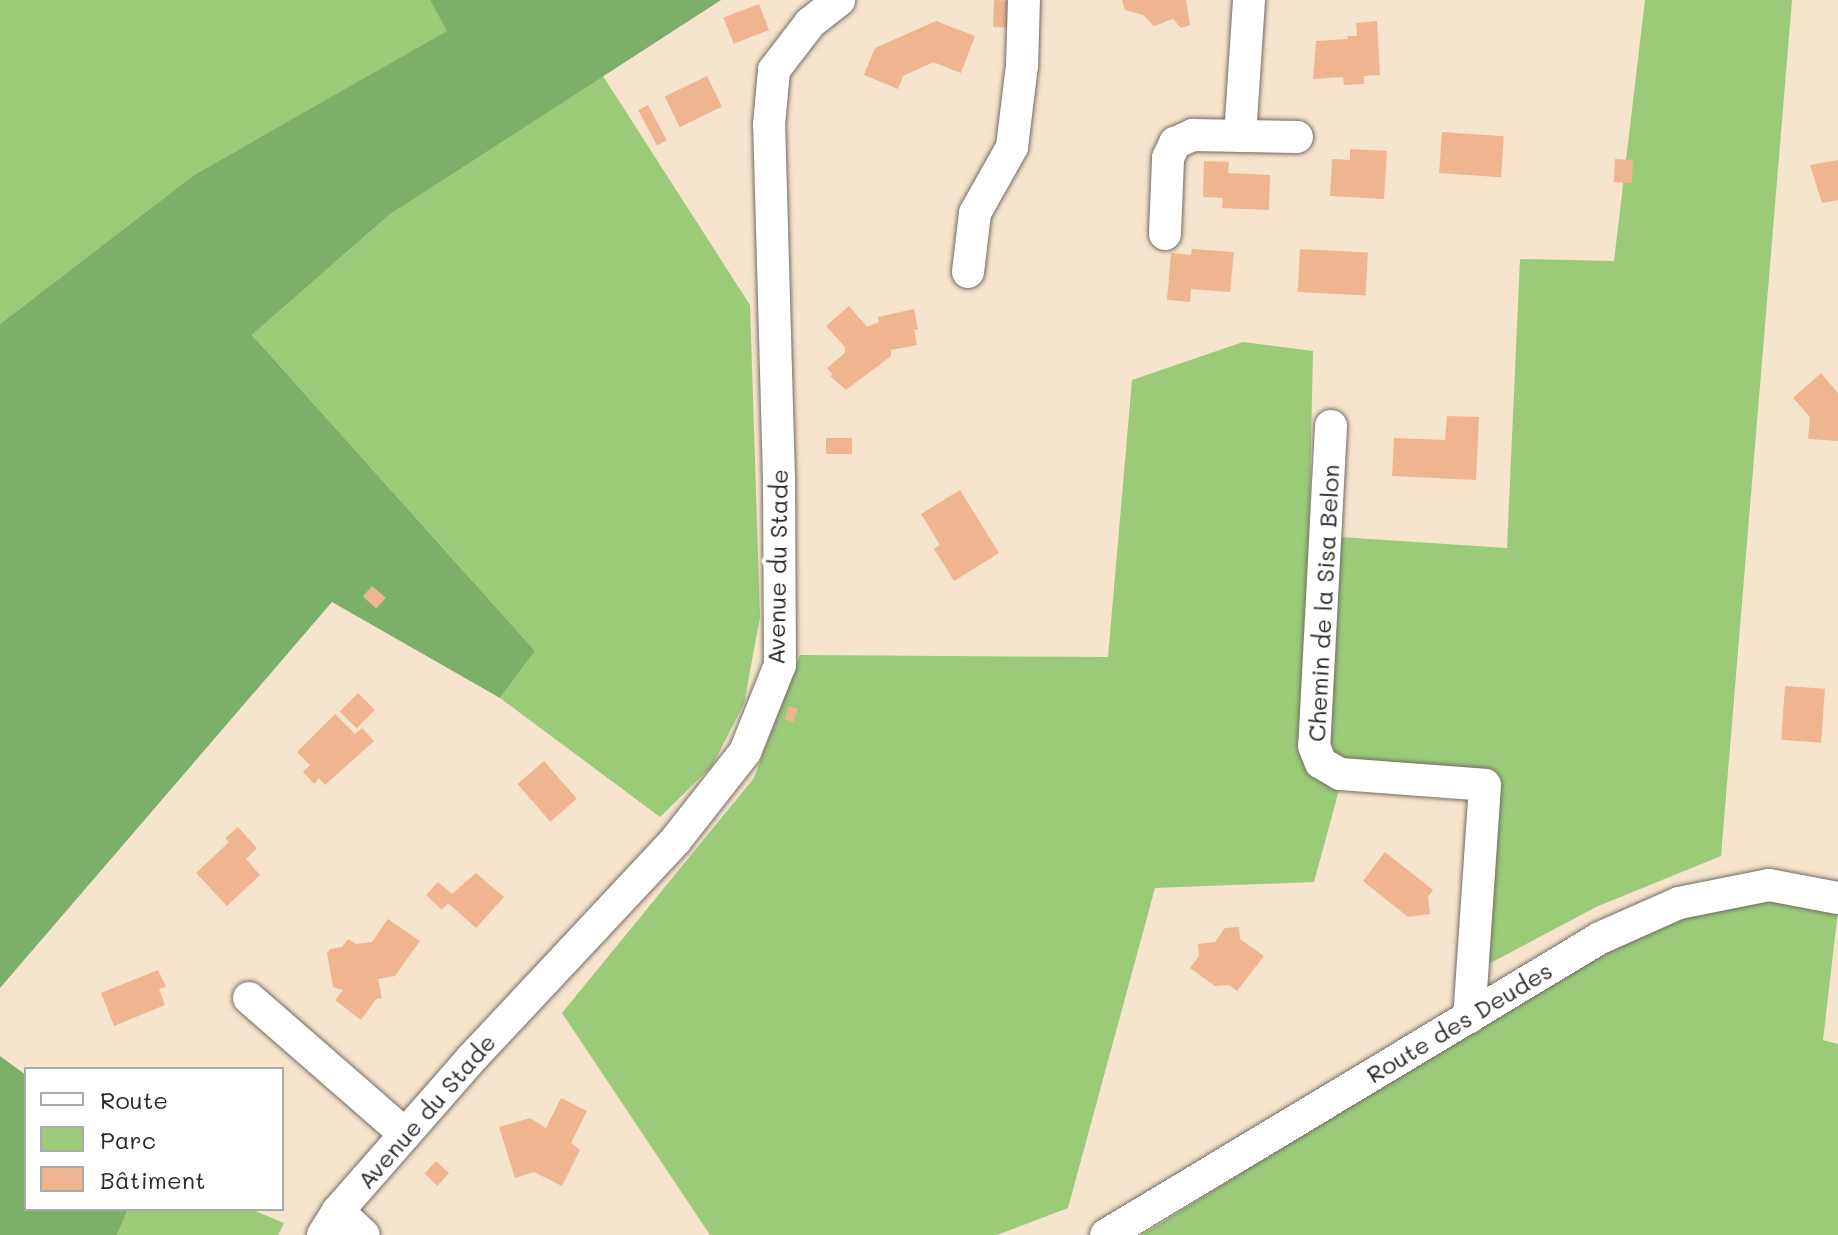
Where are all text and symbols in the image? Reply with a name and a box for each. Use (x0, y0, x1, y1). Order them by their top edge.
street label: Chemin de la Sisa Belon (1301, 464, 1345, 742)
street label: Avenue du Stade (761, 469, 793, 665)
street label: Route des Deudes (1361, 955, 1557, 1089)
street label: Avenue du Stade (351, 1028, 501, 1194)
legend (24, 1067, 284, 1211)
text: Route (100, 1084, 168, 1115)
text: Parc (100, 1124, 156, 1155)
text: Bâtiment (100, 1164, 206, 1195)

